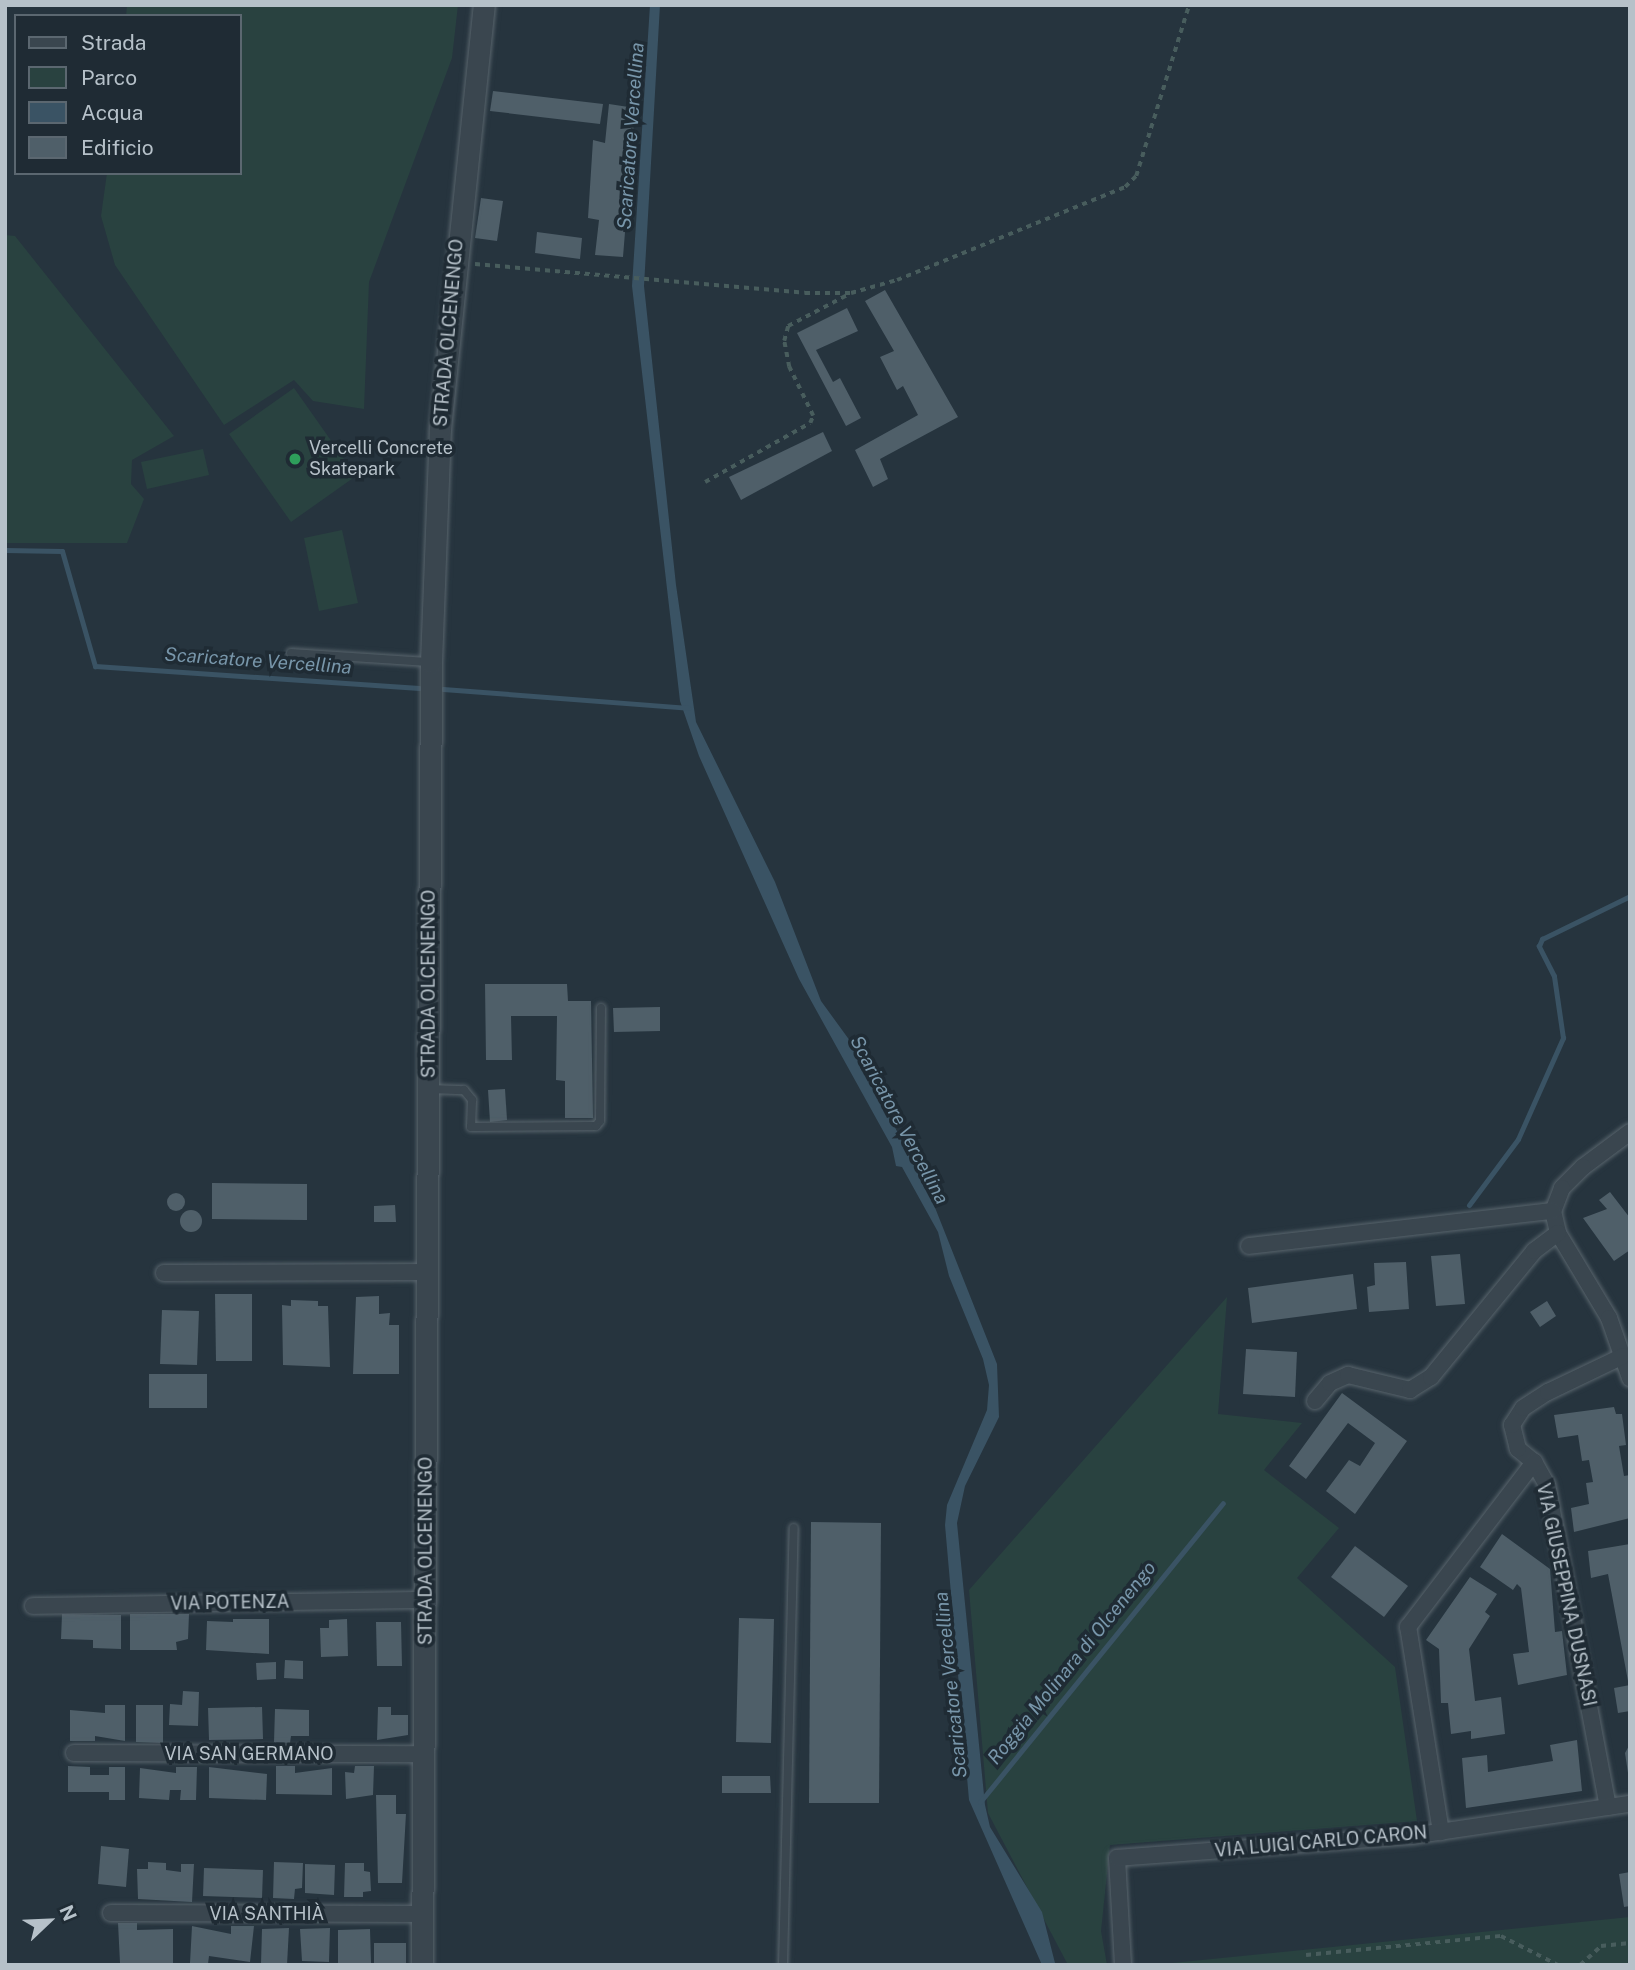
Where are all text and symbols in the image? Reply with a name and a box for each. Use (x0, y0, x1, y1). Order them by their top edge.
legend (14, 14, 242, 175)
text: Strada (81, 30, 146, 55)
water label: Scaricatore Vercellina (613, 41, 649, 231)
text: Parco (81, 65, 137, 90)
text: Acqua (81, 100, 143, 125)
text: Edificio (81, 135, 154, 160)
street label: STRADA OLCENENGO (430, 238, 468, 428)
place label: Vercelli Concrete Skatepark (309, 438, 453, 480)
marker: Vercelli Concrete Skatepark (287, 451, 303, 467)
water label: Scaricatore Vercellina (163, 643, 353, 679)
street label: STRADA OLCENENGO (418, 890, 440, 1078)
water label: Scaricatore Vercellina (845, 1032, 953, 1208)
street label: STRADA OLCENENGO (415, 1457, 437, 1645)
street label: VIA GIUSEPPINA DUSNASI (1532, 1482, 1600, 1708)
water label: Roggia Molinara di Olcenengo (983, 1557, 1161, 1769)
water label: Scaricatore Vercellina (930, 1590, 972, 1780)
street label: VIA POTENZA (170, 1591, 290, 1615)
street label: VIA SAN GERMANO (164, 1743, 334, 1765)
street label: VIA LUIGI CARLO CARON (1214, 1822, 1428, 1862)
north arrow (14, 1886, 84, 1956)
text: N (55, 1902, 81, 1924)
street label: VIA SANTHIÀ (210, 1903, 324, 1925)

